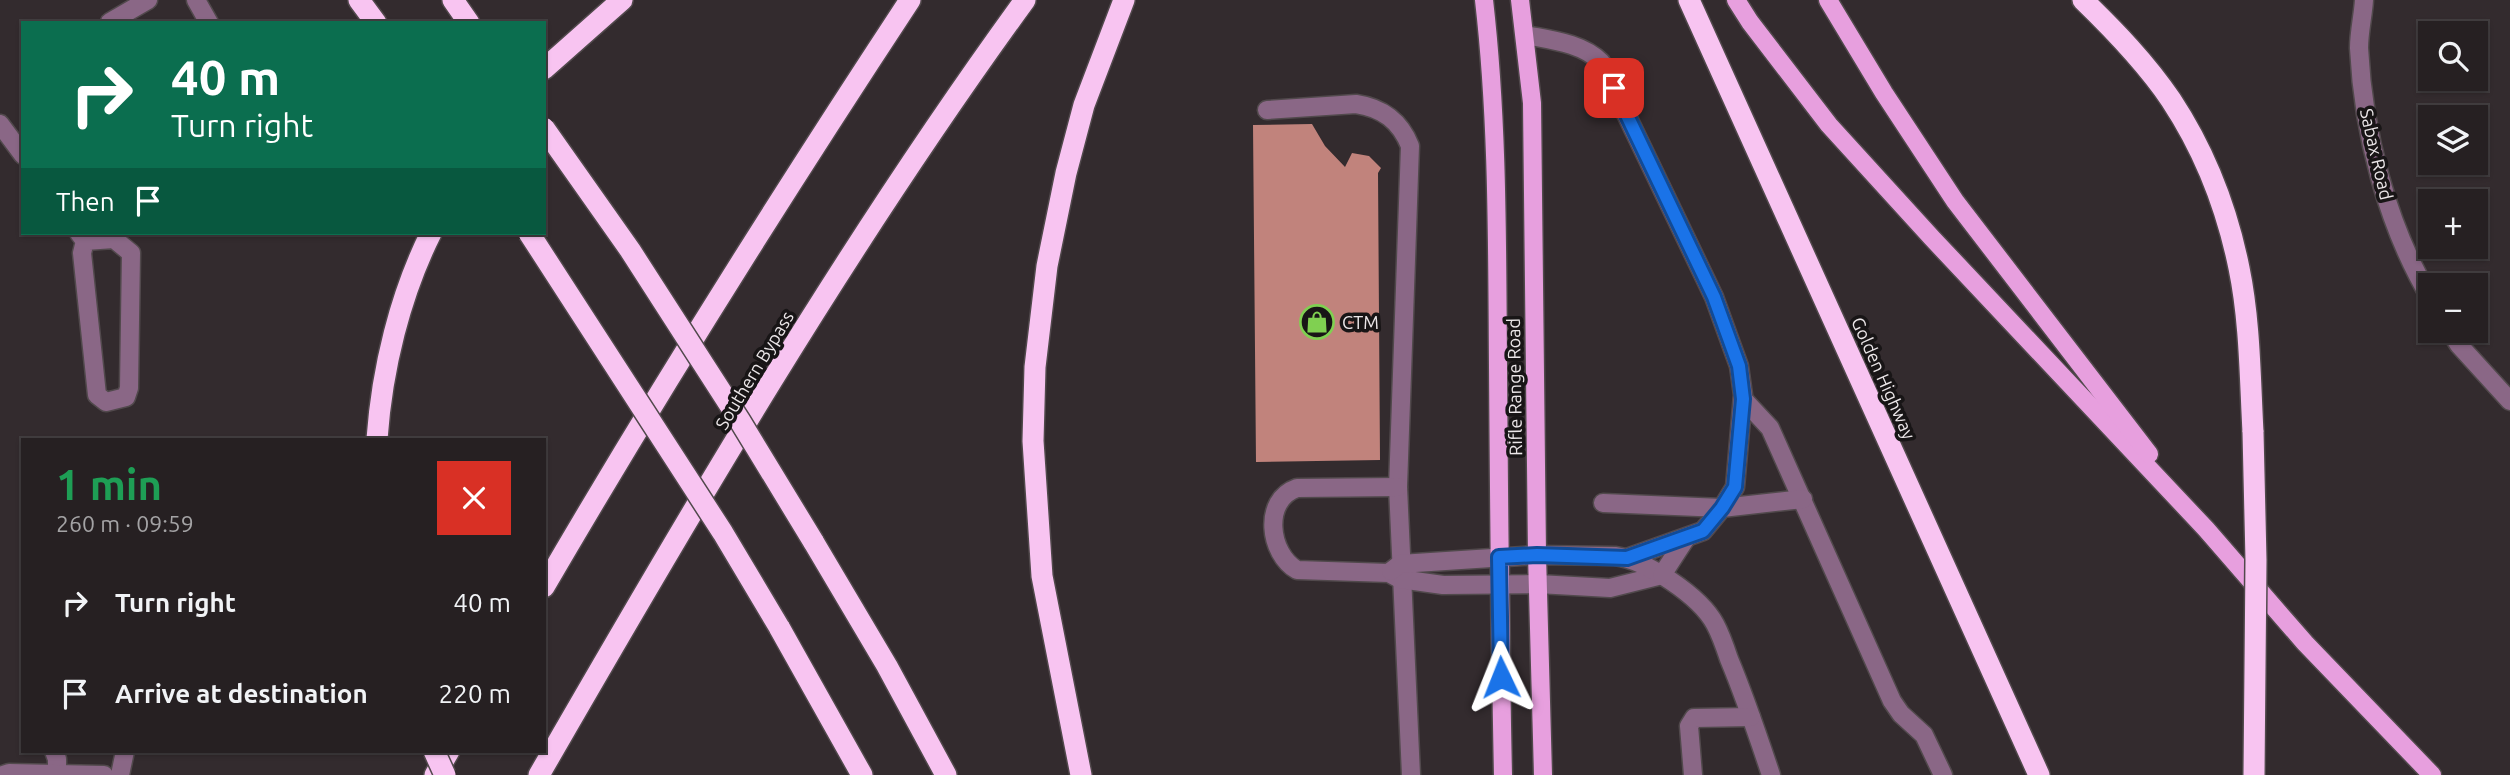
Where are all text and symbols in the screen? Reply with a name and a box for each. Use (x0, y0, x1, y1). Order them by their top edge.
map controls (2418, 21, 2488, 343)
button: search (2418, 21, 2488, 91)
icon: right (56, 49, 147, 140)
text: 40 m (171, 49, 280, 104)
pin (1584, 58, 1644, 118)
icon: arrive (1595, 69, 1633, 107)
button: layers (2418, 105, 2488, 175)
street label: Sabax Road (2357, 106, 2397, 202)
text: Turn right (171, 107, 313, 143)
icon: arrive (129, 182, 167, 220)
text: Then (56, 187, 115, 216)
button: + (2418, 189, 2488, 259)
button: − (2418, 273, 2488, 343)
shop icon: CTM (1298, 303, 1336, 341)
street label: Southern Bypass (711, 307, 797, 433)
place label: CTM (1342, 312, 1379, 332)
street label: Golden Highway (1848, 314, 1920, 442)
street label: Rifle Range Road (1503, 318, 1525, 456)
text: 1 min (56, 461, 162, 508)
button: close (437, 461, 511, 535)
text: 260 m · 09:59 (56, 511, 194, 536)
icon: right (56, 584, 94, 622)
text: Turn right (115, 588, 236, 617)
text: 40 m (453, 588, 511, 617)
position arrow (1464, 640, 1538, 714)
icon: arrive (56, 675, 94, 713)
text: Arrive at destination (115, 679, 368, 708)
text: 220 m (439, 679, 511, 708)

